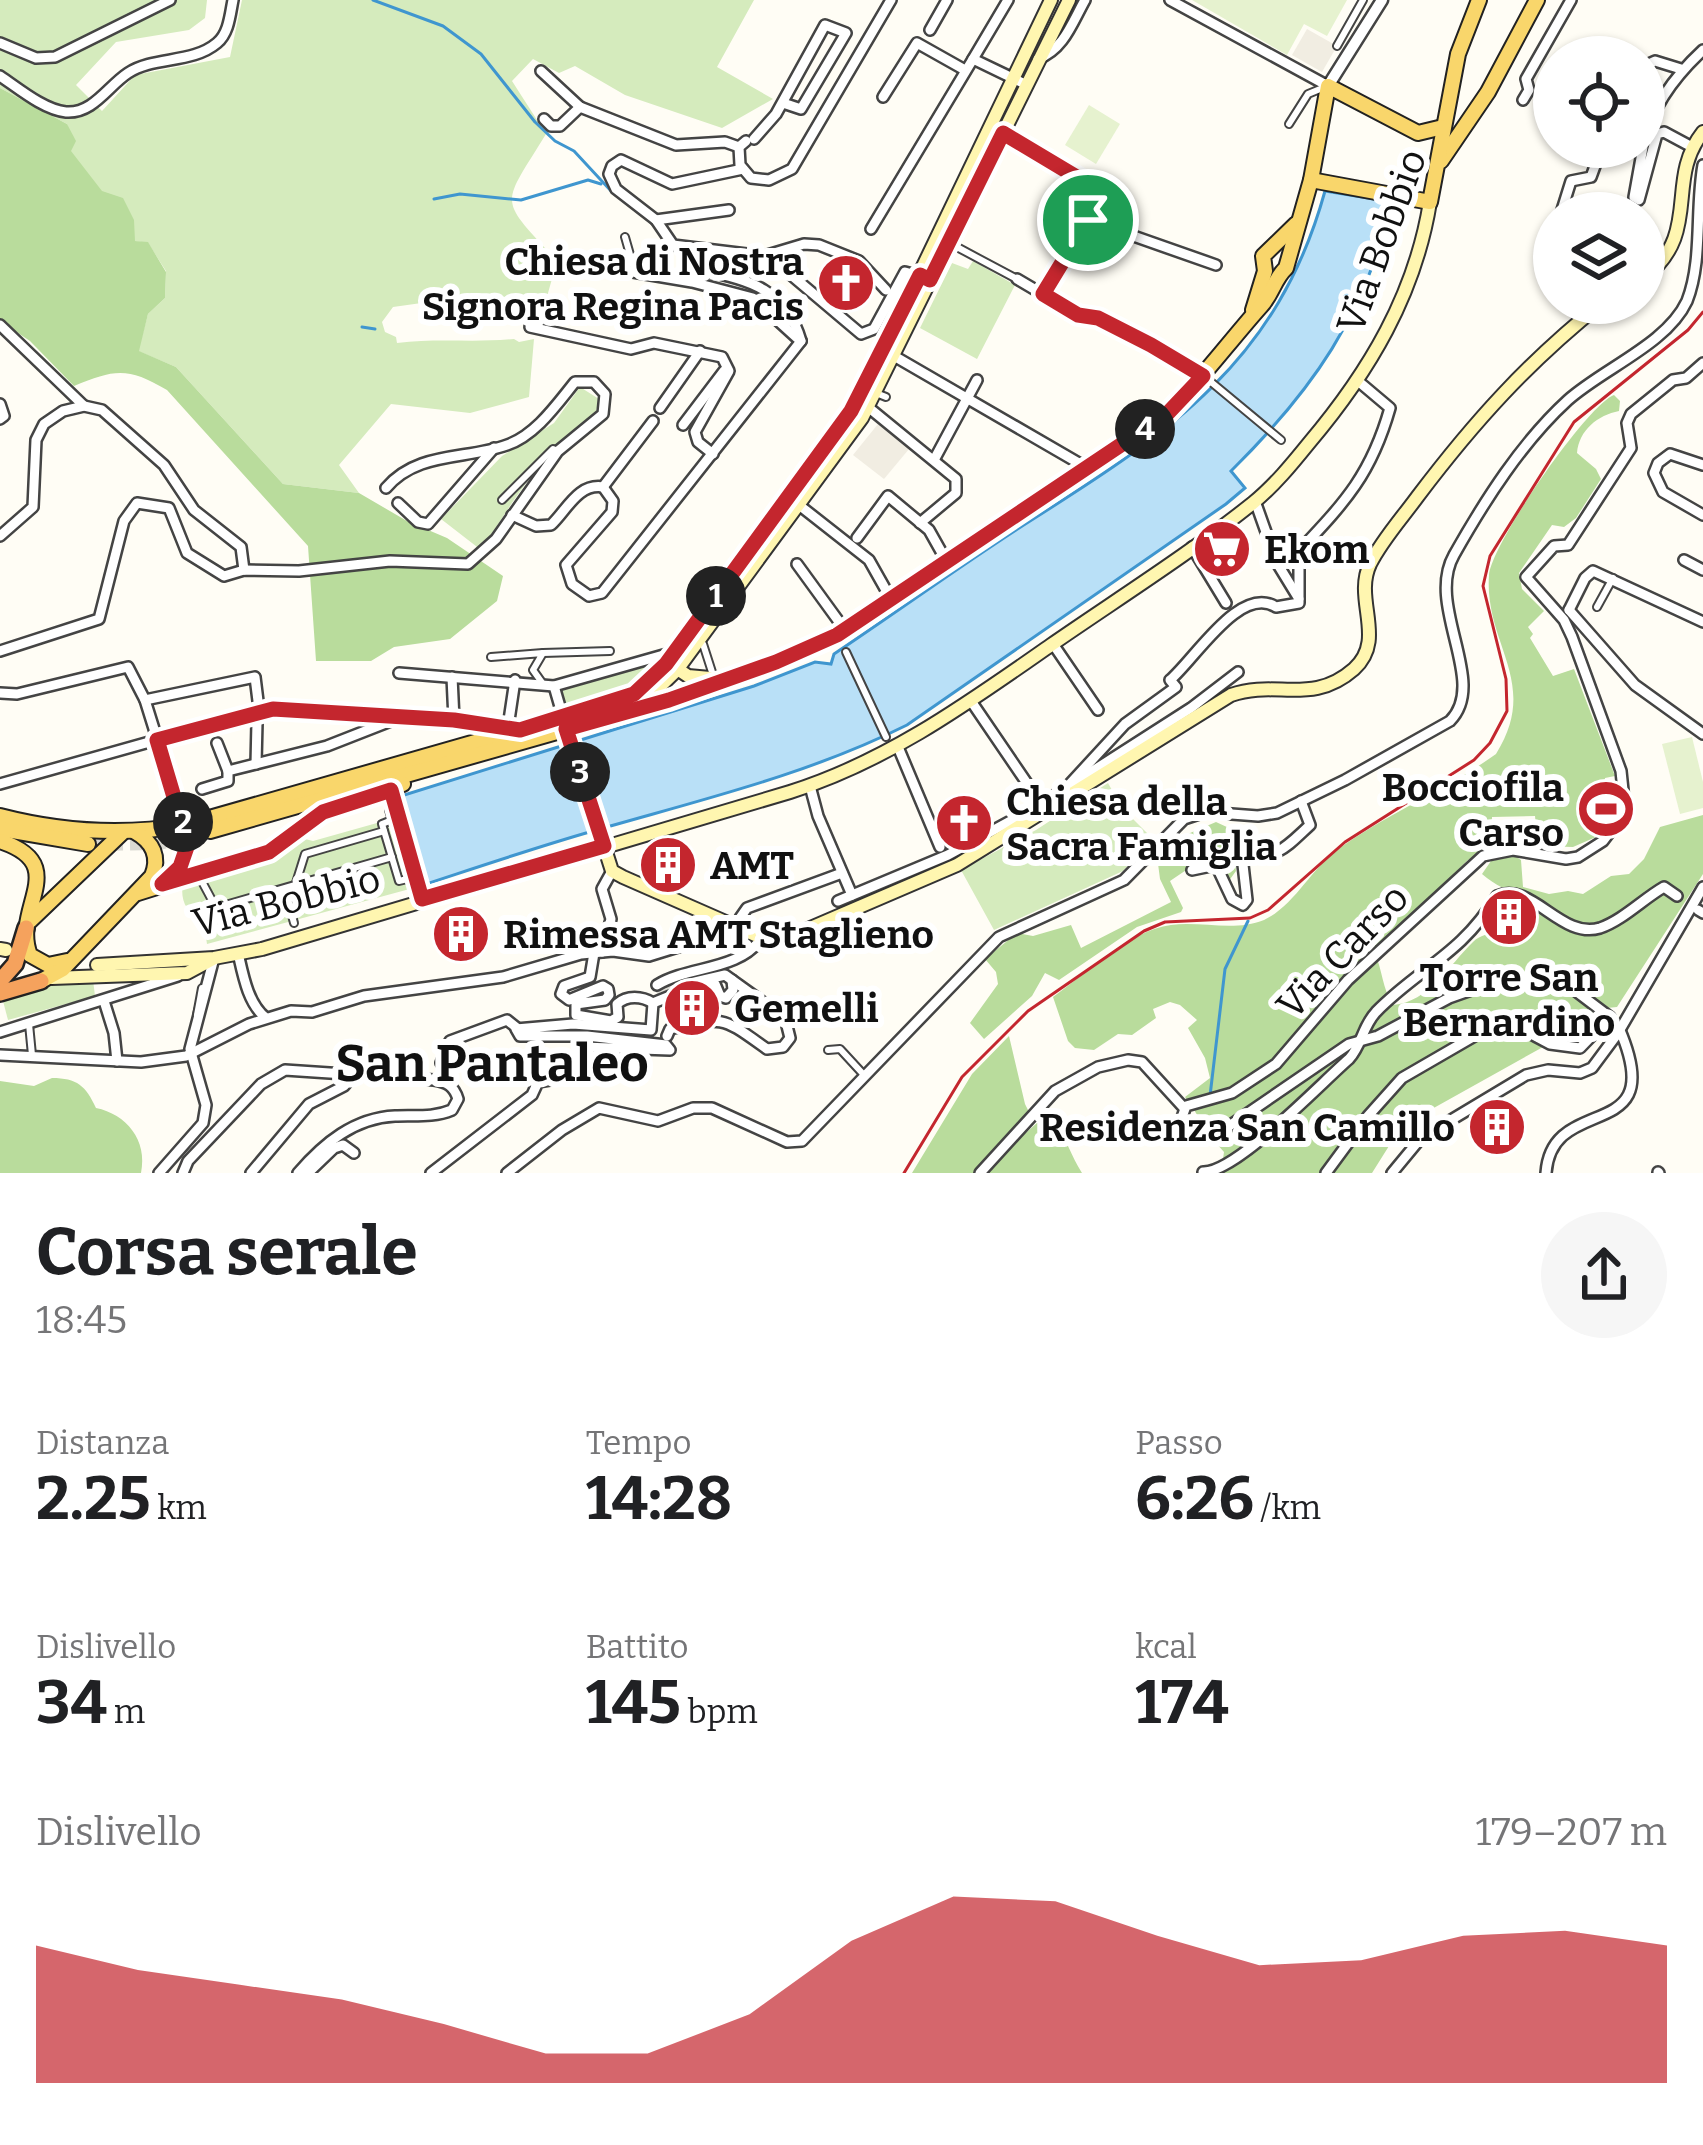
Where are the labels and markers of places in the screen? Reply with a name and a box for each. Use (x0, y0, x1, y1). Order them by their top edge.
pin (1037, 169, 1139, 271)
place label: Chiesa di Nostra Signora Regina Pacis (422, 239, 804, 330)
church icon: Chiesa di Nostra Signora Regina Pacis (815, 252, 877, 314)
pin: 4 (1115, 399, 1175, 459)
supermarket icon: Ekom (1191, 518, 1253, 580)
place label: Ekom (1264, 527, 1369, 573)
pin: 1 (686, 566, 746, 626)
pin: 3 (550, 742, 610, 802)
place label: Bocciofila Carso (1382, 765, 1564, 856)
sports icon: Bocciofila Carso (1575, 778, 1637, 840)
place label: Chiesa della Sacra Famiglia (1006, 779, 1277, 870)
pin: 2 (153, 792, 213, 852)
church icon: Chiesa della Sacra Famiglia (933, 792, 995, 854)
building icon: AMT (637, 834, 699, 896)
place label: AMT (710, 843, 794, 889)
building icon: Torre San Bernardino (1478, 886, 1540, 948)
building icon: Rimessa AMT Staglieno (430, 903, 492, 965)
place label: Rimessa AMT Staglieno (503, 912, 934, 958)
place label: Torre San Bernardino (1403, 955, 1615, 1046)
building icon: Gemelli (661, 977, 723, 1039)
place label: Gemelli (734, 986, 879, 1032)
building icon: Residenza San Camillo (1466, 1096, 1528, 1158)
place label: Residenza San Camillo (1039, 1105, 1455, 1151)

